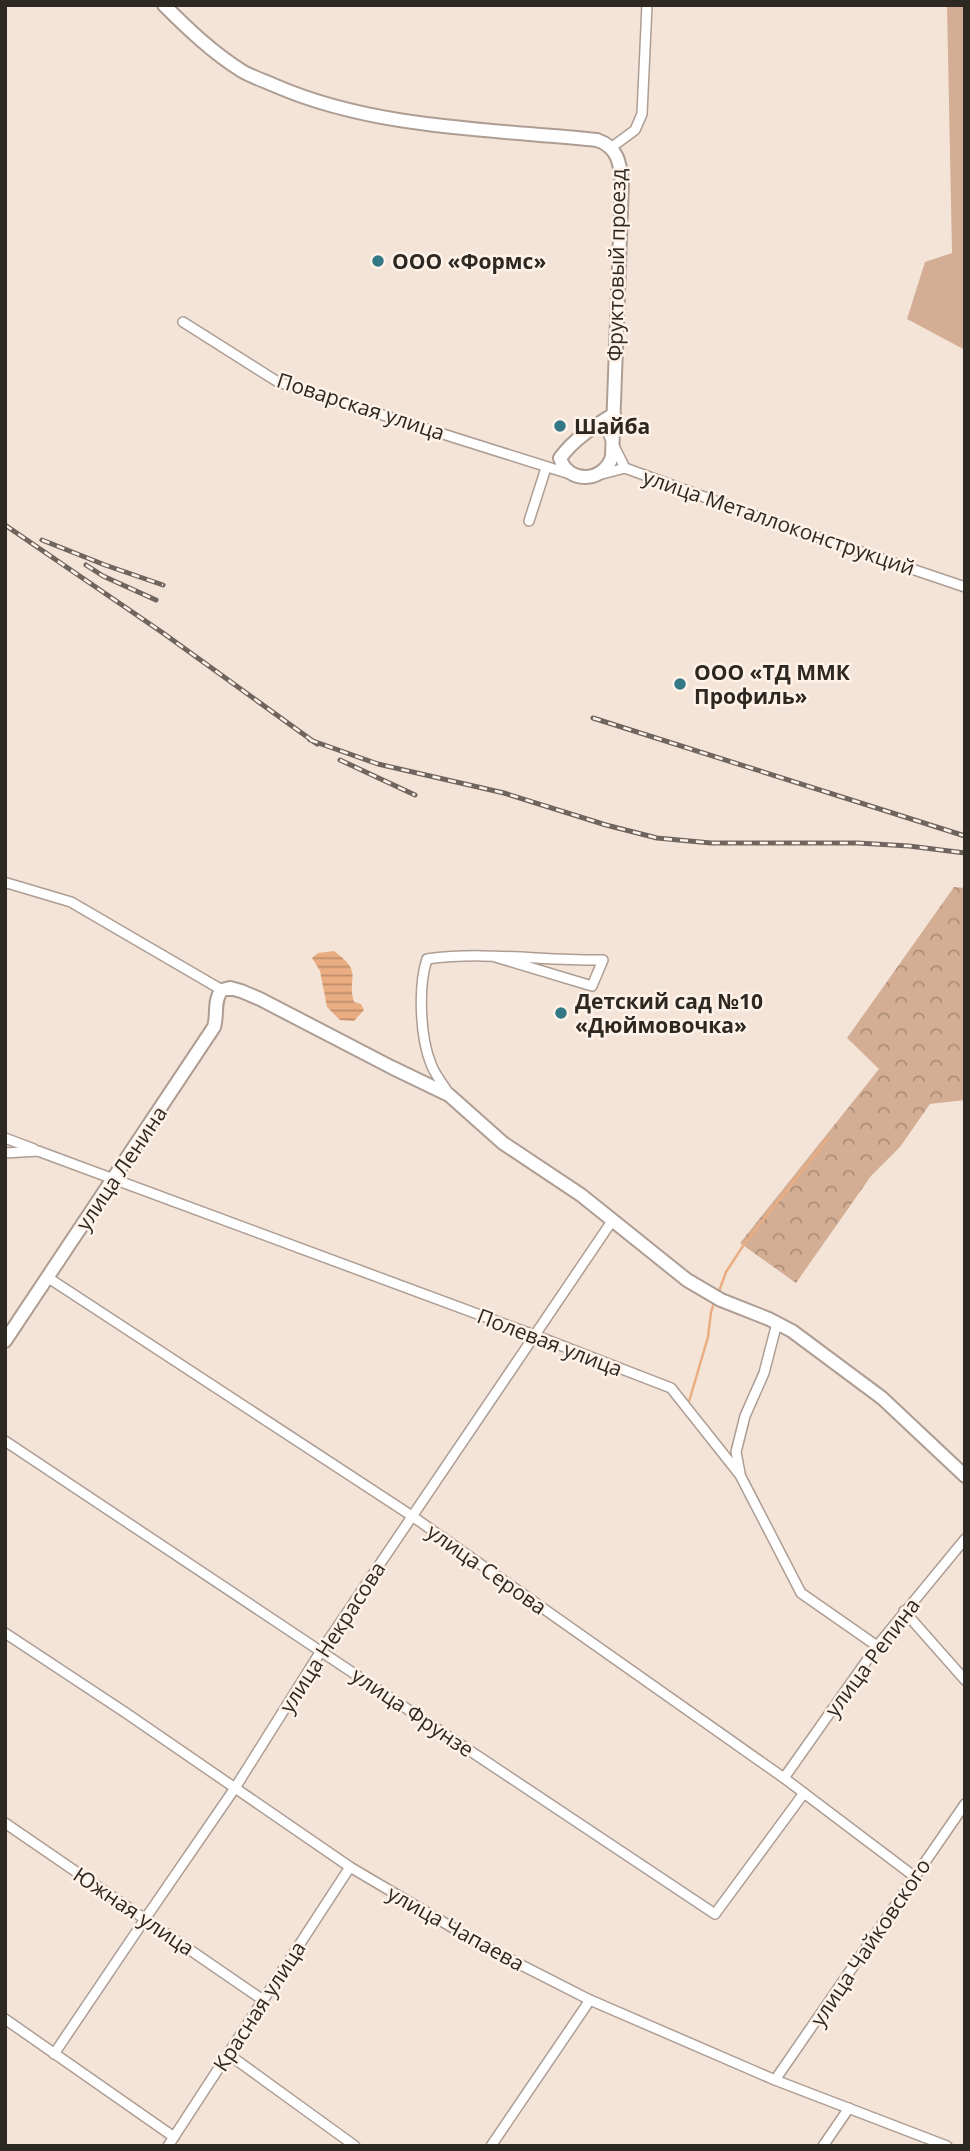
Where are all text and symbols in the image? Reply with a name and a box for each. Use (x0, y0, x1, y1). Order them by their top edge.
street label: Фруктовый проезд (600, 168, 632, 362)
place label: ООО «Формс» (392, 247, 546, 275)
marker: ООО «Формс» (370, 253, 386, 269)
street label: Поварская улица (274, 366, 448, 446)
place label: Шайба (574, 412, 650, 440)
marker: Шайба (552, 418, 568, 434)
street label: улица Металлоконструкций (639, 462, 919, 582)
place label: ООО «ТД ММК Профиль» (694, 658, 851, 710)
marker: ООО «ТД ММК Профиль» (672, 676, 688, 692)
place label: Детский сад №10 «Дюймовочка» (575, 987, 763, 1039)
marker: Детский сад №10 «Дюймовочка» (553, 1005, 569, 1021)
street label: улица Ленина (69, 1100, 173, 1236)
street label: Полевая улица (473, 1301, 627, 1383)
street label: улица Серова (421, 1517, 553, 1621)
street label: улица Некрасова (273, 1556, 391, 1718)
street label: улица Репина (818, 1592, 926, 1722)
street label: улица Фрунзе (347, 1661, 479, 1763)
street label: улица Чайковского (803, 1853, 937, 2031)
street label: Южная улица (68, 1860, 200, 1962)
street label: улица Чапаева (382, 1879, 530, 1977)
street label: Красная улица (206, 1935, 312, 2077)

